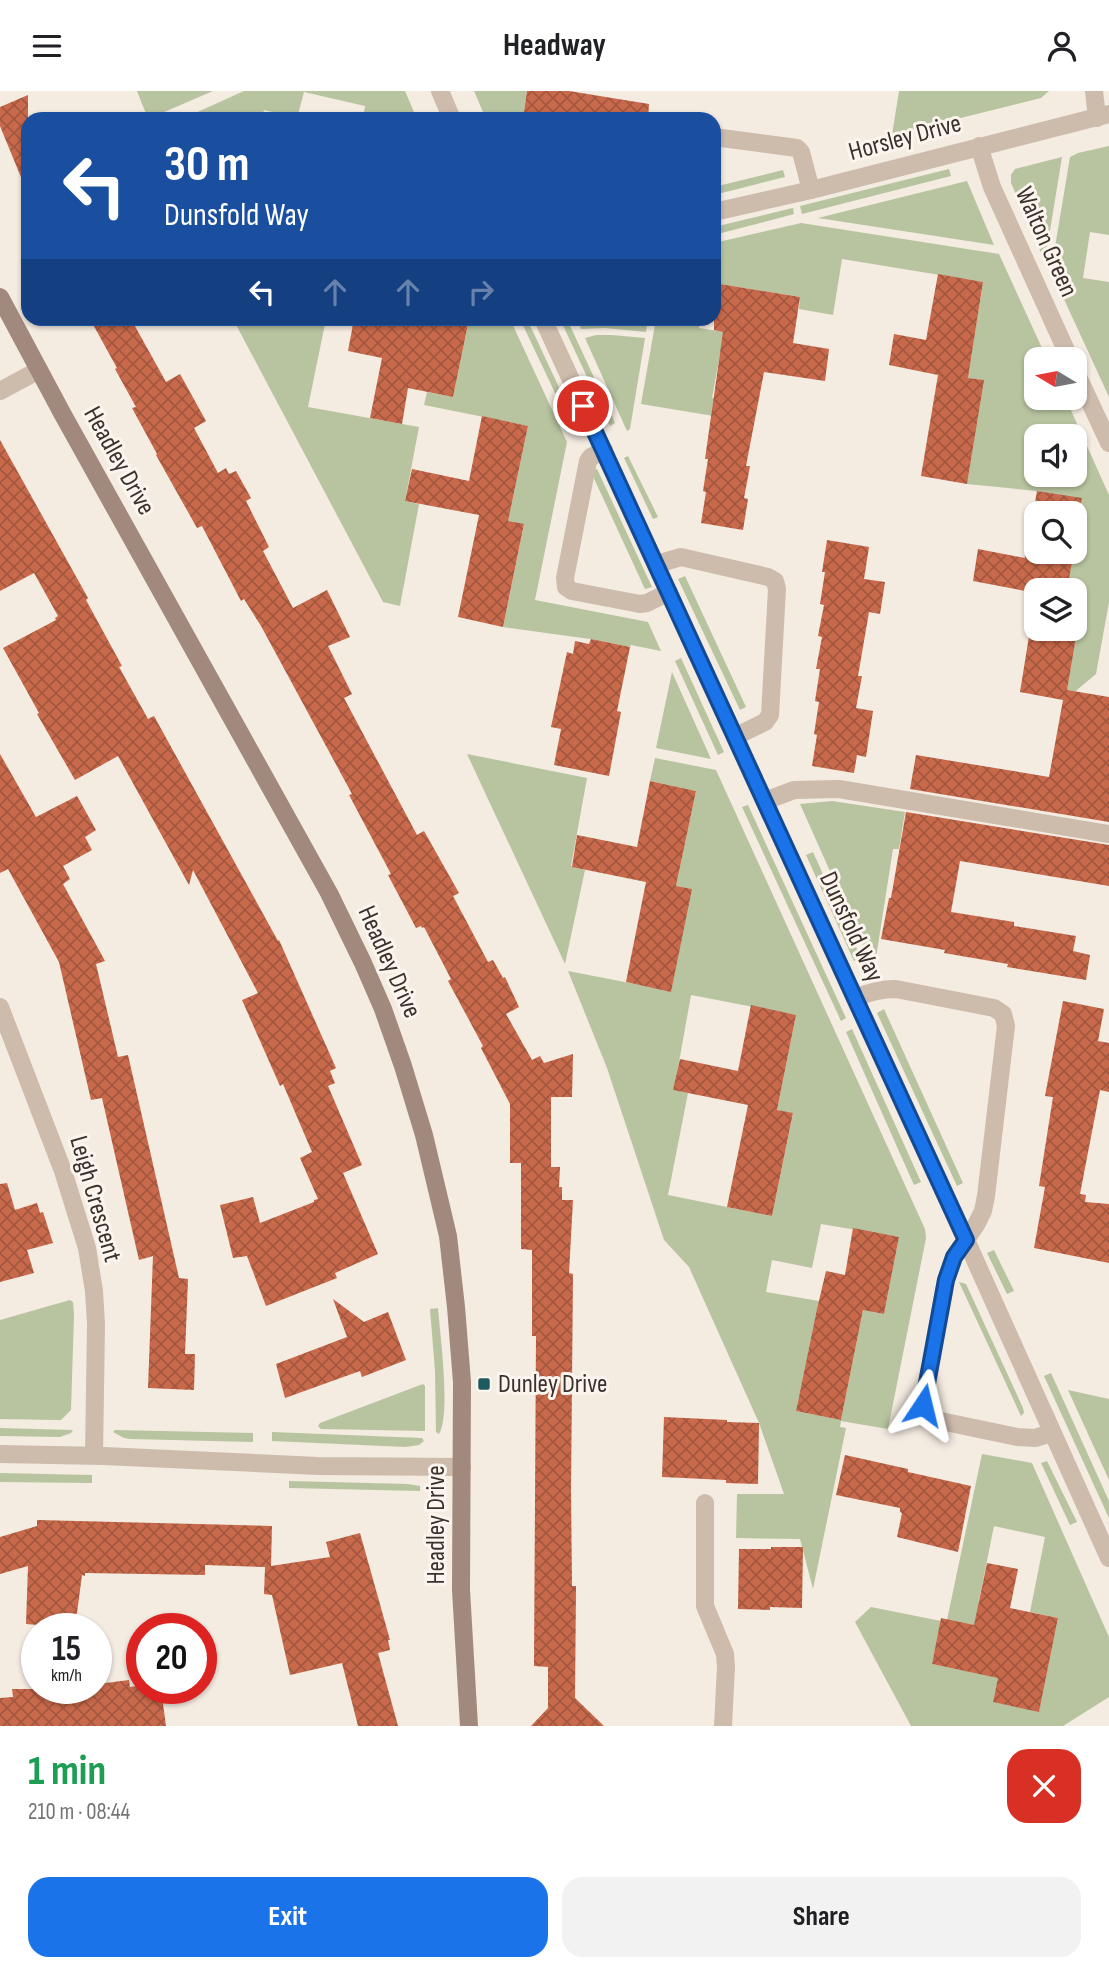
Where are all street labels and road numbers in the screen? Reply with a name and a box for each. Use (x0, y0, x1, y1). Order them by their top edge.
street label: Horsley Drive (845, 108, 965, 168)
street label: Walton Green (1008, 182, 1084, 302)
street label: Headley Drive (77, 401, 161, 521)
street label: Dunsfold Way (812, 867, 890, 987)
street label: Headley Drive (351, 901, 427, 1023)
street label: Leigh Crescent (62, 1132, 128, 1266)
street label: Headley Drive (421, 1465, 452, 1585)

